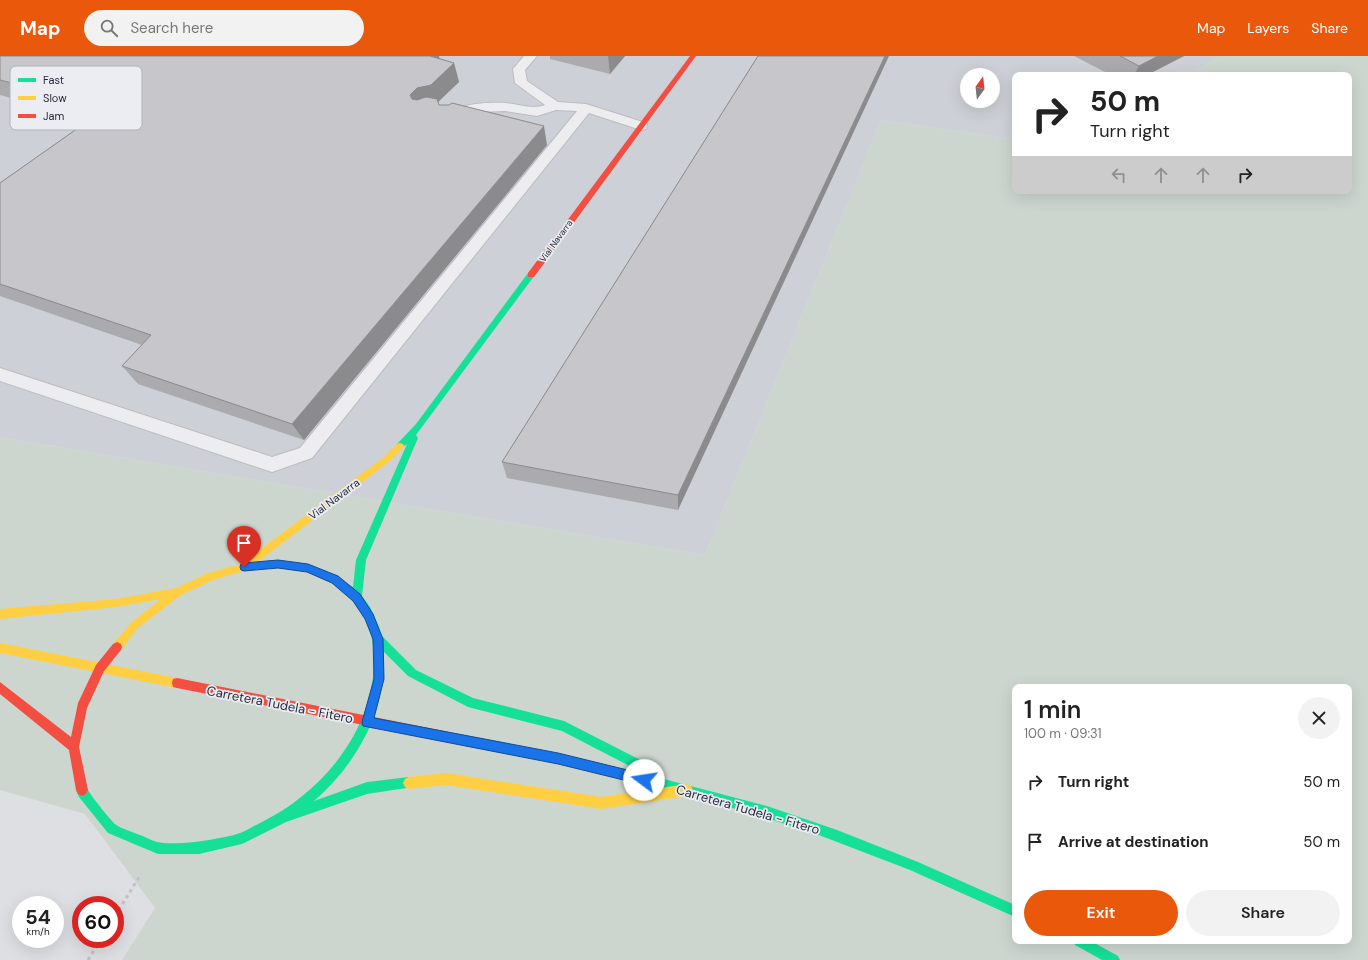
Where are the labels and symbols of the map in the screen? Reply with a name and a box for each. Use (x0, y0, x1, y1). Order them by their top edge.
legend (10, 66, 142, 130)
north arrow (960, 68, 1000, 108)
text: Fast (43, 73, 64, 87)
text: Slow (43, 91, 67, 105)
text: Jam (43, 109, 64, 123)
street label: Vial Navarra (537, 217, 575, 265)
street label: Vial Navarra (306, 475, 362, 523)
pin (227, 526, 261, 567)
street label: Carretera Tudela - Fitero (205, 682, 355, 727)
position arrow (623, 759, 665, 801)
street label: Carretera Tudela - Fitero (674, 781, 822, 838)
speed limit sign: 60 (72, 896, 124, 948)

